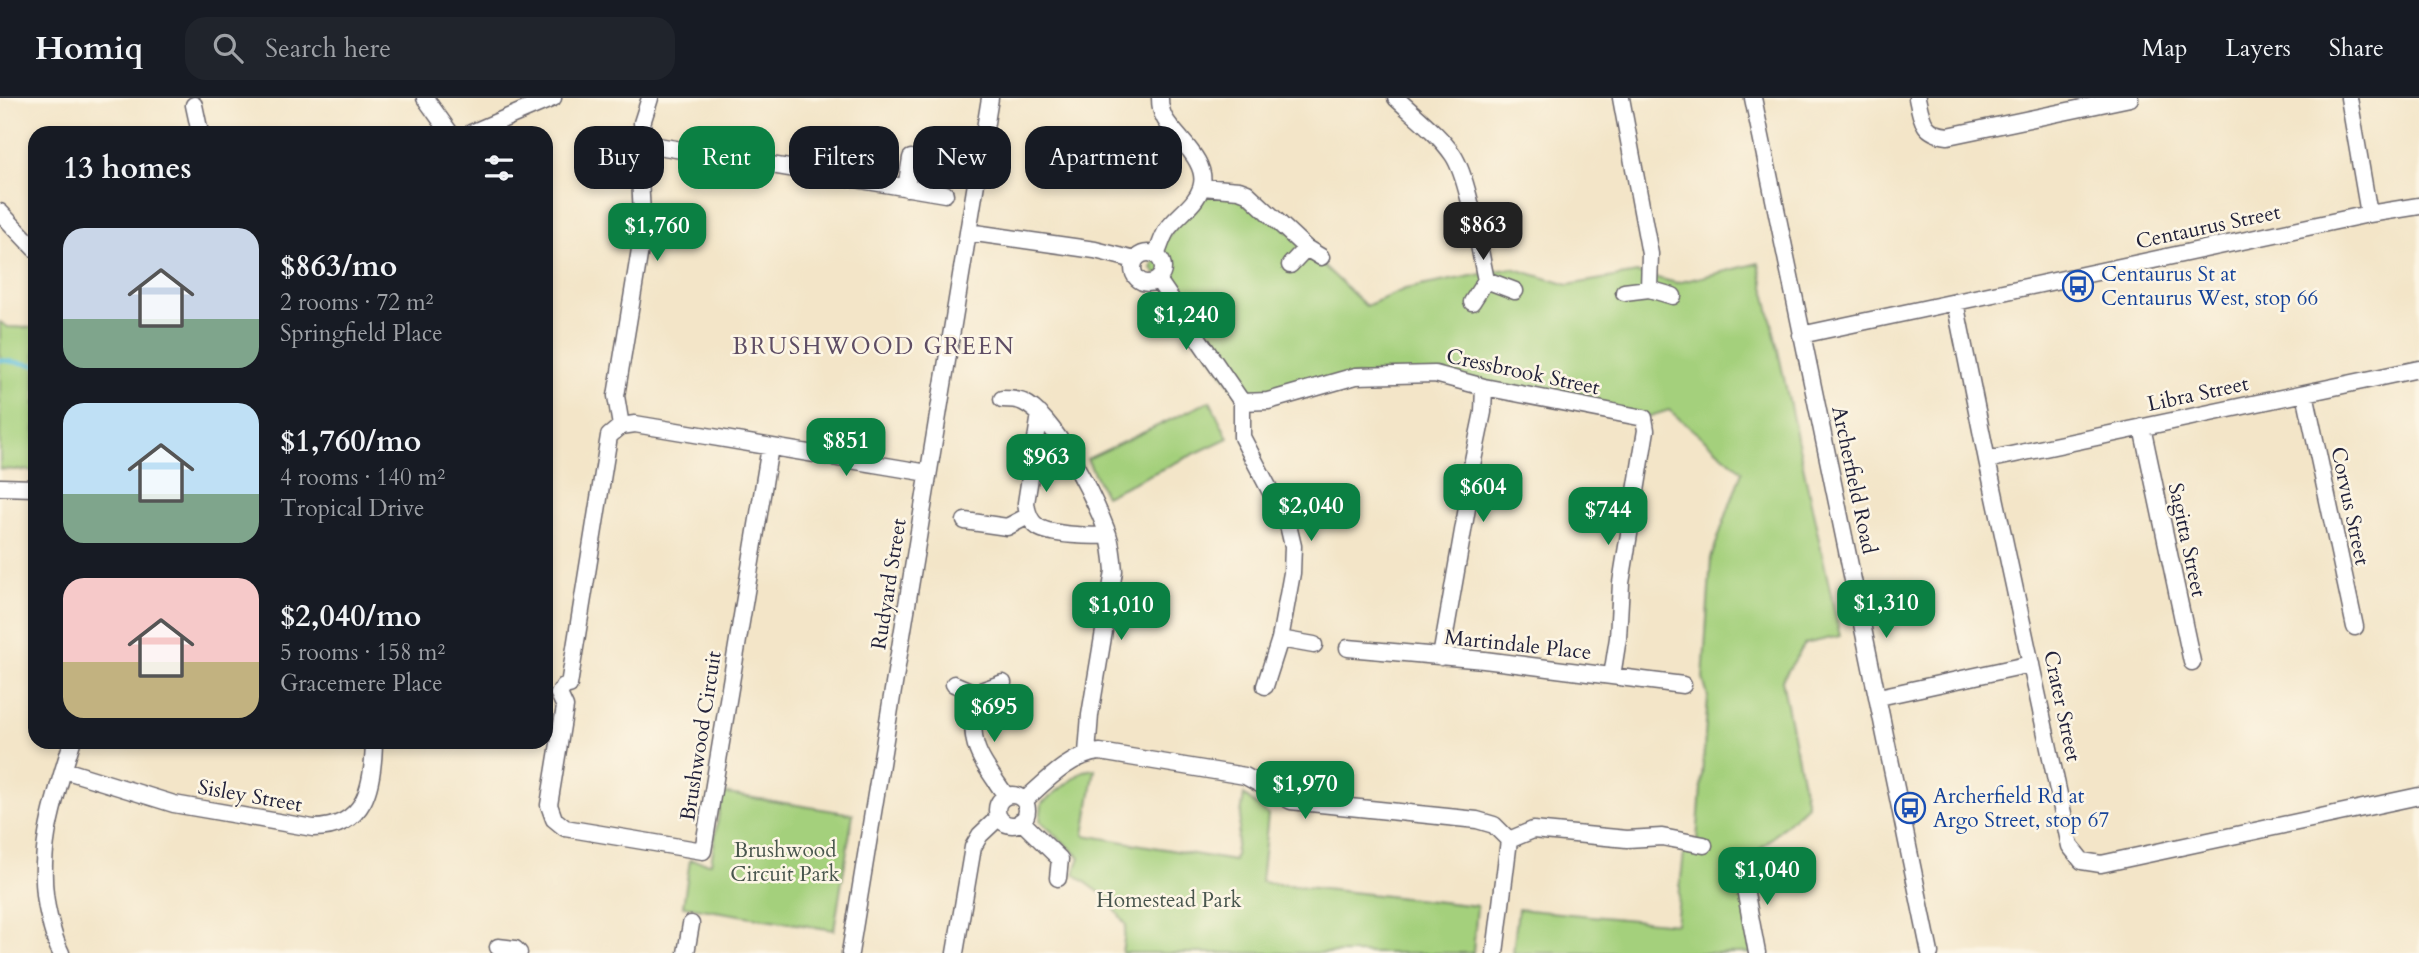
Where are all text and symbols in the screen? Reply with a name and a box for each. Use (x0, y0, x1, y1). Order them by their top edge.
search box (185, 17, 675, 80)
text: Homiq (35, 26, 143, 71)
icon: search (209, 29, 247, 67)
text: Search here (265, 31, 391, 66)
text: Map (2142, 32, 2188, 65)
text: Layers (2226, 32, 2291, 65)
text: Share (2329, 32, 2384, 65)
chip: Buy (574, 126, 664, 189)
chip: Rent (678, 126, 775, 189)
chip: Filters (789, 126, 899, 189)
chip: New (913, 126, 1011, 189)
chip: Apartment (1025, 126, 1182, 189)
text: 13 homes (63, 148, 192, 189)
icon: filters (480, 149, 518, 187)
street label: Centaurus Street (2133, 197, 2283, 256)
pin: $863 (1442, 202, 1524, 262)
pin: $1,760 (600, 204, 714, 263)
text: $863 (1459, 209, 1507, 240)
text: $1,760 (624, 210, 690, 241)
text: $863/mo (280, 246, 397, 287)
icon: home (119, 256, 203, 340)
place label: Centaurus St at Centaurus West, stop 66 (2101, 260, 2318, 313)
bus stop icon: Centaurus St at Centaurus West, stop 66 (2061, 269, 2095, 303)
text: 2 rooms · 72 m² (280, 287, 433, 318)
pin: $1,240 (1129, 292, 1243, 352)
text: $1,240 (1153, 299, 1219, 330)
text: Springfield Place (280, 318, 443, 349)
district label: BRUSHWOOD GREEN (732, 331, 1016, 362)
street label: Cressbrook Street (1444, 342, 1603, 403)
street label: Libra Street (2145, 369, 2252, 419)
street label: Archerfield Road (1824, 403, 1884, 557)
pin: $851 (805, 418, 887, 478)
text: $1,760/mo (280, 421, 421, 462)
text: $851 (822, 425, 870, 456)
icon: home (119, 431, 203, 515)
pin: $963 (1005, 434, 1087, 494)
text: $963 (1022, 441, 1070, 472)
street label: Corvus Street (2323, 444, 2377, 568)
text: 4 rooms · 140 m² (280, 462, 445, 493)
pin: $604 (1442, 464, 1524, 524)
text: $604 (1459, 471, 1507, 502)
street label: Sagitta Street (2161, 480, 2213, 600)
pin: $2,040 (1254, 484, 1368, 543)
pin: $744 (1567, 488, 1649, 547)
text: $2,040 (1278, 490, 1344, 521)
text: Tropical Drive (280, 493, 424, 524)
text: $744 (1584, 494, 1632, 525)
street label: Rudyard Street (864, 516, 914, 652)
pin: $1,310 (1829, 580, 1943, 640)
pin: $1,010 (1064, 582, 1178, 642)
text: $1,310 (1853, 587, 1919, 618)
text: $1,010 (1088, 589, 1154, 620)
text: $2,040/mo (280, 596, 421, 637)
icon: home (119, 606, 203, 690)
street label: Martindale Place (1443, 623, 1593, 667)
text: 5 rooms · 158 m² (280, 637, 445, 668)
street label: Crater Street (2036, 648, 2088, 765)
street label: Brushwood Circuit (673, 649, 729, 823)
text: Gracemere Place (280, 668, 443, 699)
pin: $695 (953, 684, 1035, 744)
text: $695 (970, 691, 1018, 722)
pin: $1,970 (1248, 762, 1362, 821)
text: $1,970 (1272, 768, 1338, 799)
street label: Sisley Street (195, 773, 305, 820)
place label: Archerfield Rd at Argo Street, stop 67 (1933, 782, 2109, 835)
bus stop icon: Archerfield Rd at Argo Street, stop 67 (1893, 791, 1927, 825)
park label: Brushwood Circuit Park (730, 836, 840, 889)
pin: $1,040 (1710, 848, 1824, 907)
text: $1,040 (1734, 854, 1800, 885)
park label: Homestead Park (1096, 886, 1243, 915)

